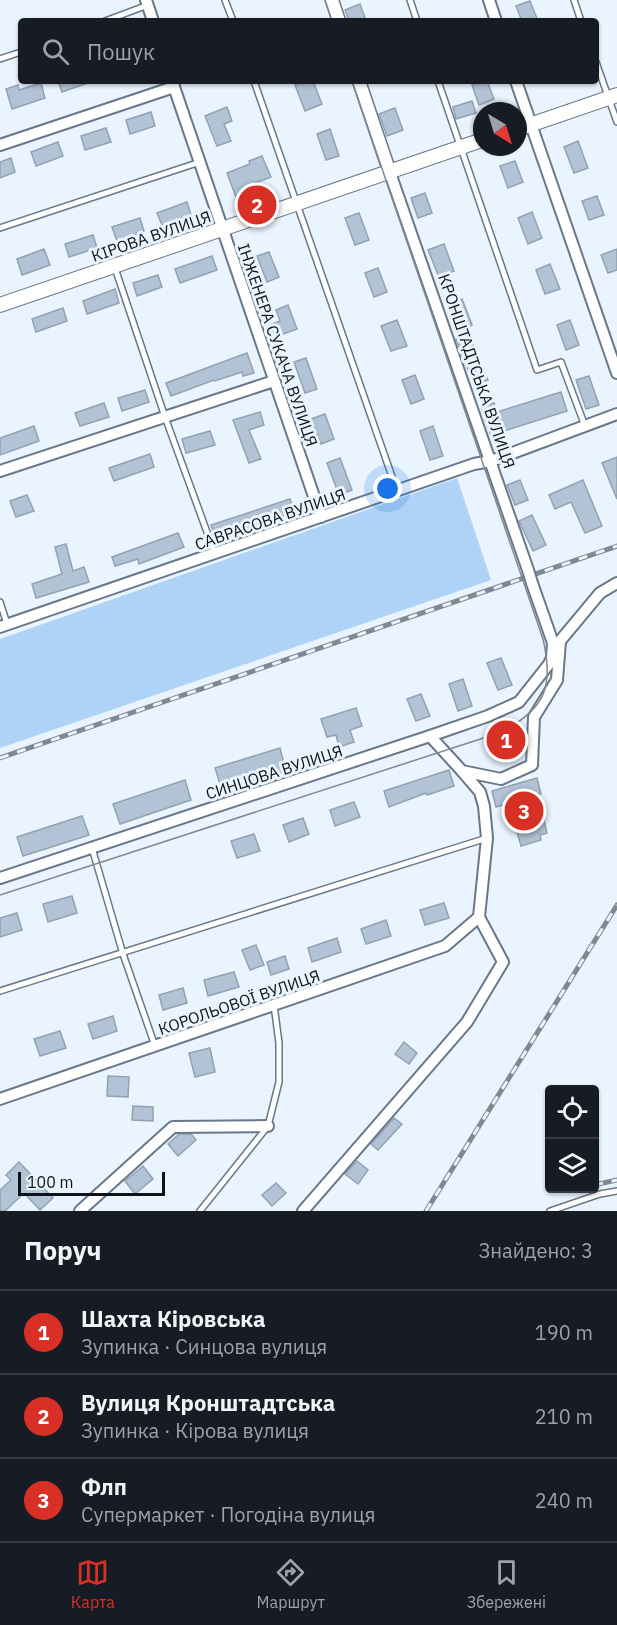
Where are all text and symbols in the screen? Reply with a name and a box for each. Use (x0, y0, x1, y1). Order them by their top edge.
search box (18, 18, 599, 84)
icon: search (39, 35, 72, 68)
text: Пошук (87, 37, 155, 66)
north arrow (473, 102, 527, 156)
pin: 2 (238, 182, 276, 228)
street label: КІРОВА ВУЛИЦЯ (88, 206, 214, 266)
street label: ІНЖЕНЕРА СУКАЧА ВУЛИЦЯ (234, 241, 322, 449)
street label: КРОНШТАДТСЬКА ВУЛИЦЯ (434, 271, 520, 471)
your location (373, 474, 402, 503)
street label: САВРАСОВА ВУЛИЦЯ (192, 484, 348, 554)
pin: 1 (486, 718, 526, 762)
street label: СИНЦОВА ВУЛИЦЯ (203, 740, 345, 804)
pin: 3 (504, 788, 544, 834)
street label: КОРОЛЬОВОЇ ВУЛИЦЯ (156, 965, 322, 1039)
map controls (545, 1085, 599, 1193)
button: locate (545, 1085, 599, 1139)
button: layers (545, 1139, 599, 1193)
scale bar (18, 1169, 165, 1196)
text: 100 m (27, 1172, 74, 1192)
text: Поруч (24, 1233, 102, 1267)
text: Знайдено: 3 (479, 1237, 593, 1264)
text: Шахта Кіровська (81, 1304, 266, 1333)
text: 1 (38, 1319, 50, 1346)
text: 190 m (535, 1319, 593, 1346)
text: Зупинка · Синцова вулиця (81, 1333, 327, 1360)
text: Вулиця Кронштадтська (81, 1388, 335, 1417)
text: 2 (38, 1403, 50, 1430)
text: 210 m (535, 1403, 593, 1430)
text: Зупинка · Кірова вулиця (81, 1417, 309, 1444)
text: Флп (81, 1472, 127, 1501)
text: 3 (38, 1487, 50, 1514)
text: 240 m (535, 1487, 593, 1514)
text: Супермаркет · Погодіна вулиця (81, 1501, 376, 1528)
tab: Карта (71, 1556, 115, 1612)
tab: Маршрут (257, 1556, 325, 1612)
tab: Збережені (467, 1556, 546, 1612)

